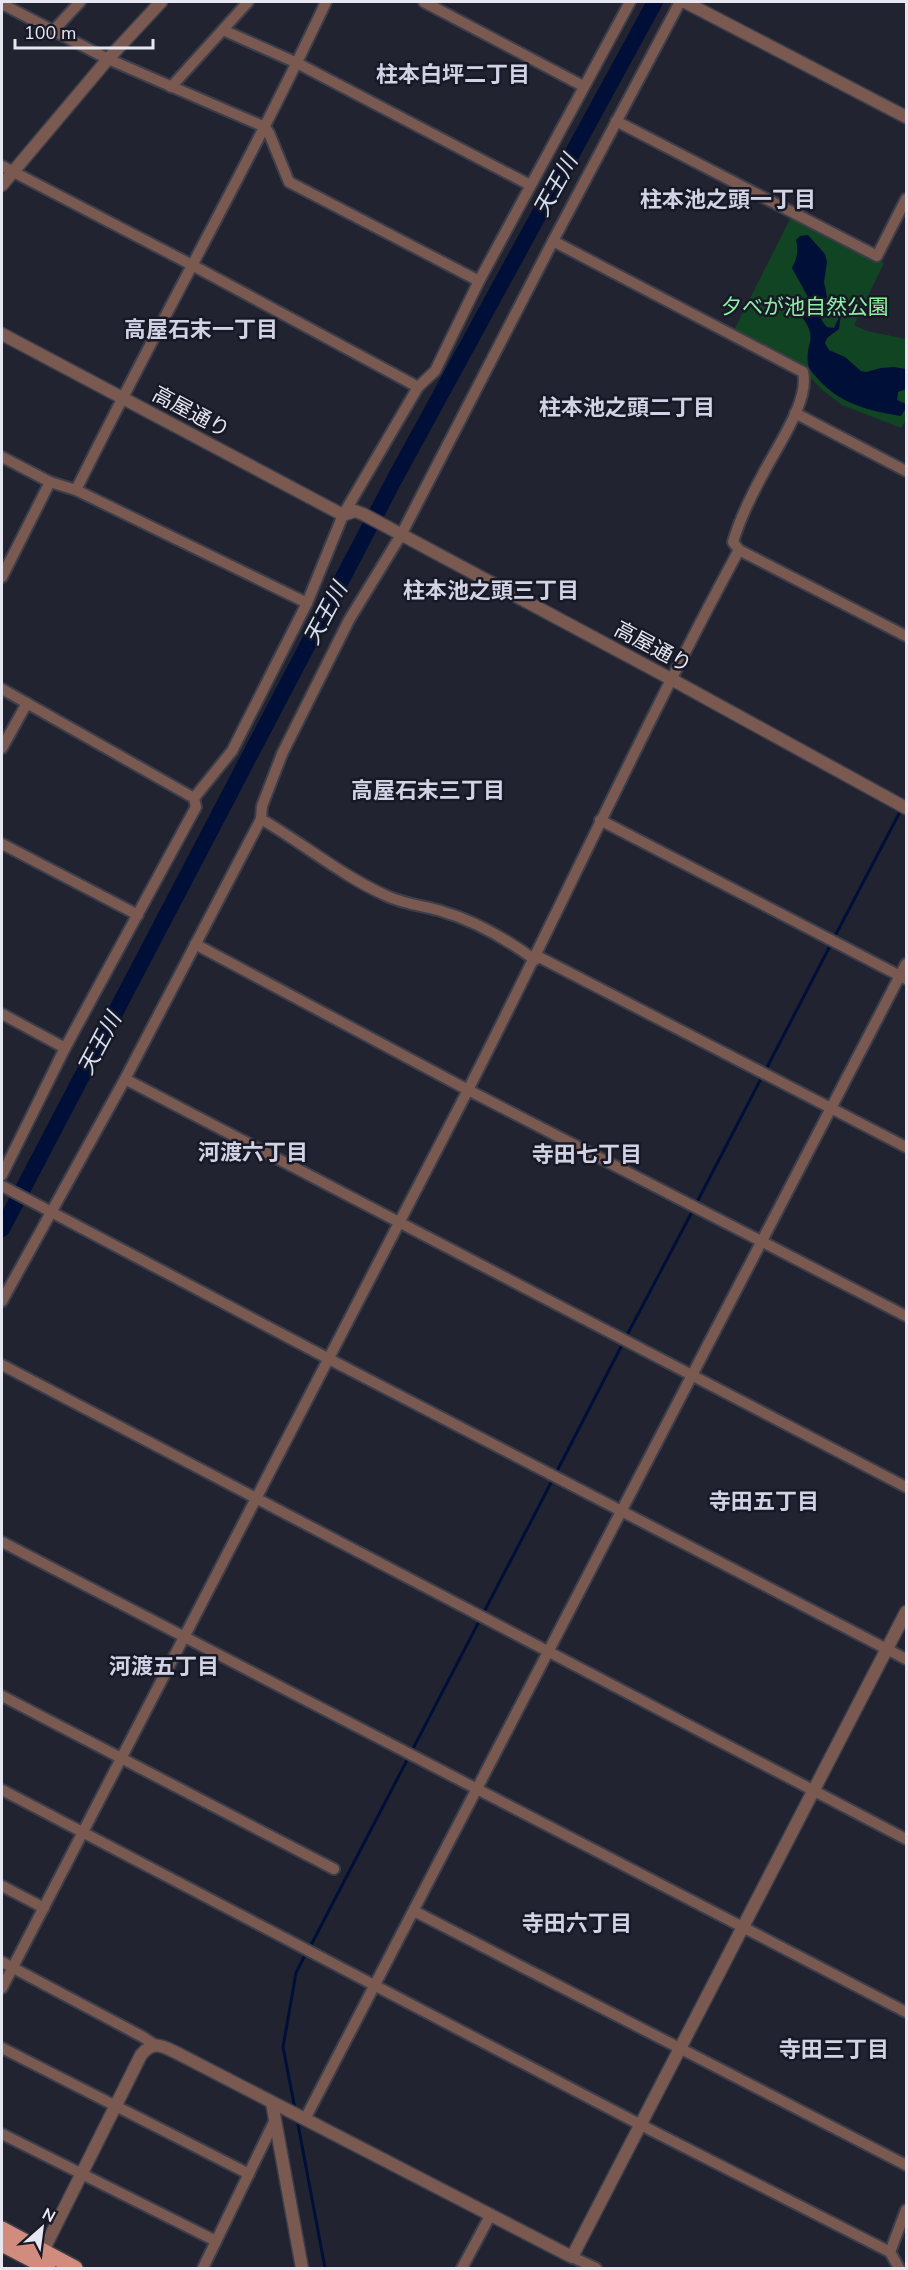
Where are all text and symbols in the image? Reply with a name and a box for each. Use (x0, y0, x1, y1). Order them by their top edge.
scale bar (15, 12, 153, 50)
text: 100 m (24, 21, 76, 45)
district label: 柱本白坪二丁目 (376, 60, 530, 90)
water label: 天王川 (527, 148, 586, 222)
district label: 柱本池之頭一丁目 (640, 185, 816, 215)
park label: 夕べが池自然公園 (721, 293, 889, 321)
district label: 高屋石末一丁目 (124, 315, 278, 345)
street label: 高屋通り (147, 380, 235, 444)
district label: 柱本池之頭二丁目 (539, 393, 715, 423)
water label: 天王川 (297, 576, 356, 650)
district label: 柱本池之頭三丁目 (403, 576, 579, 606)
street label: 高屋通り (609, 615, 697, 679)
district label: 高屋石末三丁目 (351, 776, 505, 806)
water label: 天王川 (71, 1006, 130, 1080)
district label: 河渡六丁目 (198, 1138, 308, 1168)
district label: 寺田七丁目 (532, 1140, 642, 1170)
district label: 寺田五丁目 (709, 1487, 819, 1517)
district label: 河渡五丁目 (109, 1652, 219, 1682)
district label: 寺田六丁目 (522, 1909, 632, 1939)
district label: 寺田三丁目 (779, 2035, 889, 2065)
north arrow (12, 2198, 72, 2258)
text: N (38, 2203, 59, 2228)

